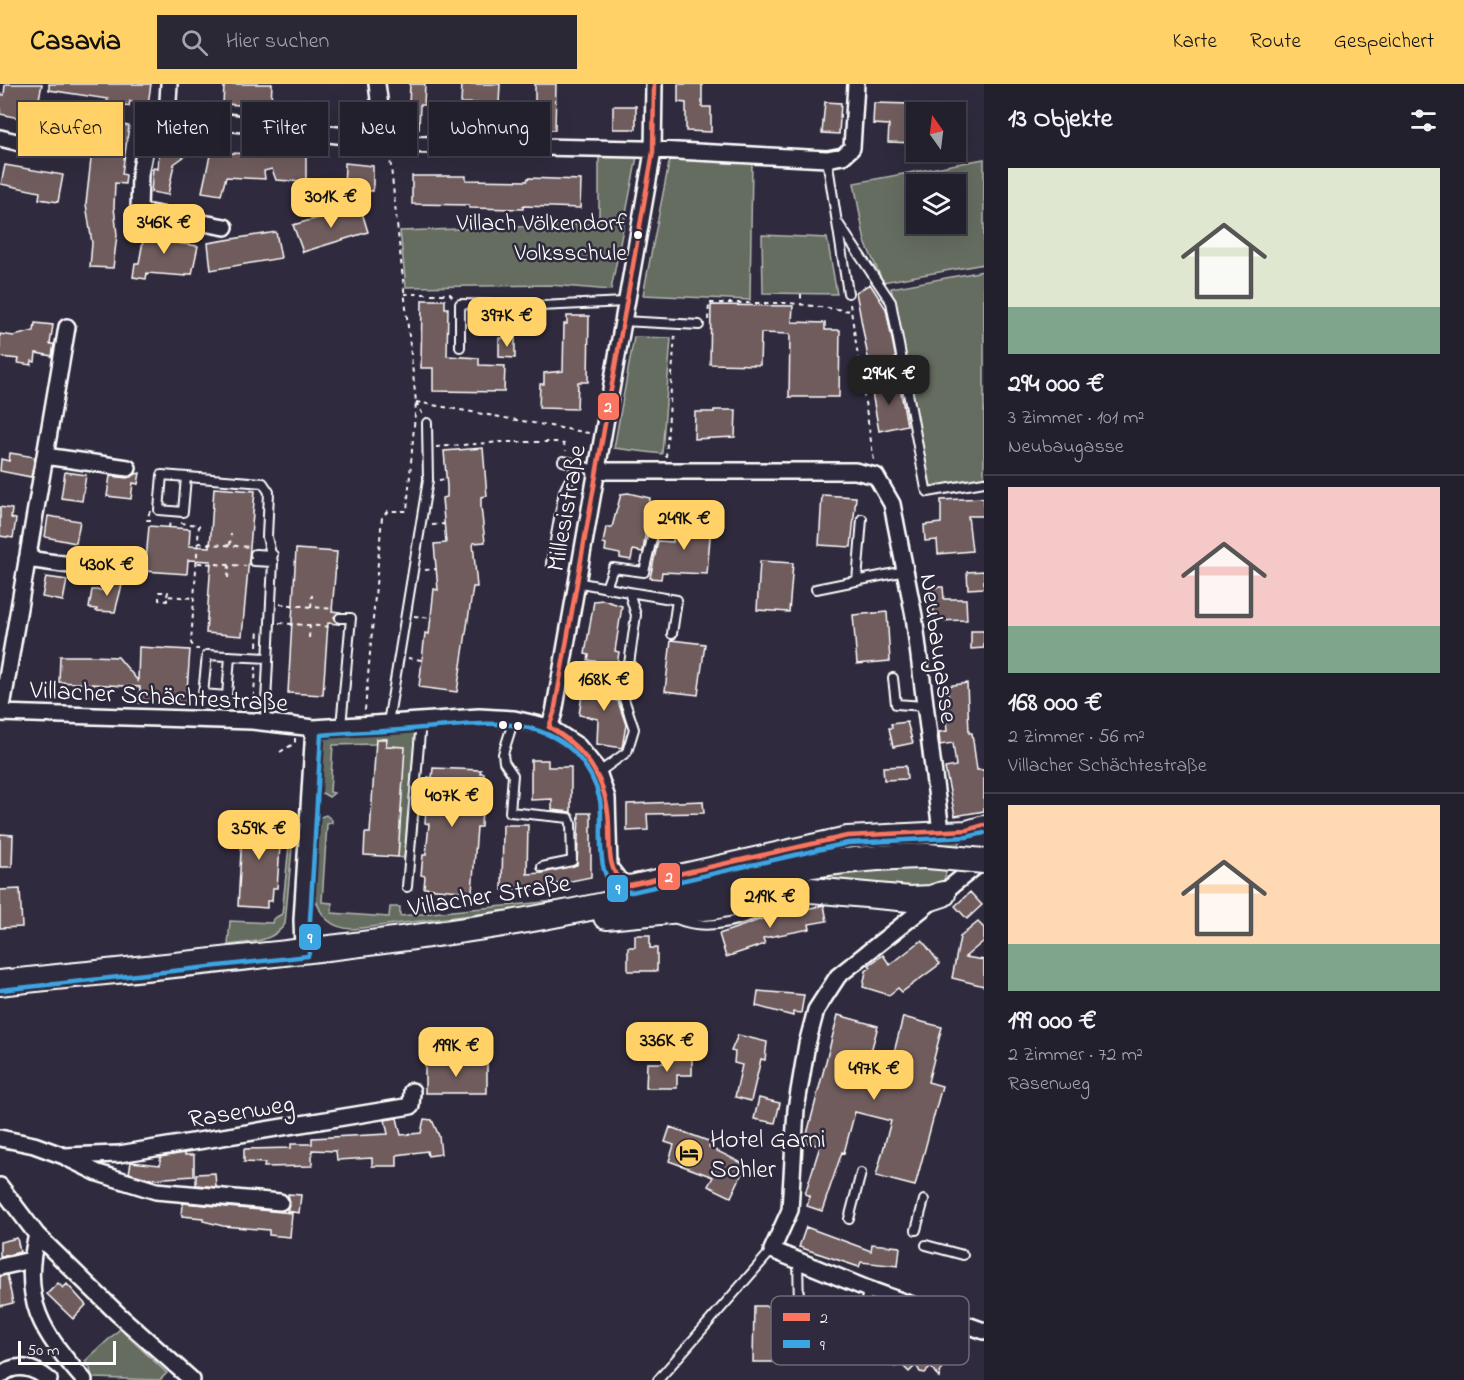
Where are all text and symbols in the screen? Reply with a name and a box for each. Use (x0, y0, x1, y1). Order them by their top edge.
search box (157, 15, 577, 69)
text: Casavia (30, 22, 121, 63)
icon: search (178, 26, 211, 59)
text: Hier suchen (226, 26, 329, 58)
text: Karte (1172, 27, 1217, 57)
text: Route (1250, 27, 1301, 57)
text: Gespeichert (1334, 27, 1434, 57)
text: 13 Objekte (1008, 101, 1112, 139)
chip: Kaufen (18, 102, 123, 156)
chip: Mieten (135, 102, 230, 156)
chip: Filter (242, 102, 328, 156)
chip: Neu (340, 102, 417, 156)
chip: Wohnung (429, 102, 550, 156)
north arrow (906, 102, 966, 162)
map controls (906, 102, 966, 234)
icon: filters (1407, 104, 1440, 137)
button: layers (906, 174, 966, 234)
pin: 301K € (282, 178, 380, 229)
text: 301K € (305, 183, 357, 212)
pin: 346K € (115, 204, 213, 255)
place label: Villach Völkendorf Volksschule (455, 207, 628, 272)
icon: home (1170, 207, 1278, 315)
text: 346K € (137, 209, 191, 238)
marker: Villach Völkendorf Volksschule (632, 229, 644, 241)
pin: 397K € (458, 297, 556, 348)
text: 397K € (481, 302, 533, 331)
pin: 294K € (840, 355, 938, 406)
text: 294K € (863, 360, 915, 389)
text: 294 000 € (1008, 366, 1104, 404)
line badge: 2 (597, 392, 620, 421)
text: 2 (603, 396, 612, 420)
text: 3 Zimmer · 101 m² (1008, 404, 1145, 433)
text: Neubaugasse (1008, 433, 1124, 462)
street label: Millesistraße (538, 442, 598, 575)
pin: 249K € (635, 500, 733, 551)
text: 249K € (658, 505, 710, 534)
icon: home (1170, 526, 1278, 634)
pin: 430K € (58, 546, 156, 597)
text: 430K € (80, 551, 134, 580)
street label: Neubaugasse (908, 571, 966, 726)
pin: 168K € (555, 661, 653, 712)
text: 168K € (578, 666, 630, 695)
street label: Villacher Schächtestraße (28, 672, 289, 724)
text: 168 000 € (1008, 685, 1102, 723)
unlabelled marker (497, 719, 509, 731)
unlabelled marker (512, 720, 524, 732)
text: 2 Zimmer · 56 m² (1008, 723, 1145, 752)
text: Villacher Schächtestraße (1008, 752, 1207, 781)
pin: 407K € (403, 777, 501, 828)
text: 407K € (425, 782, 479, 811)
pin: 359K € (210, 810, 308, 861)
text: 359K € (232, 815, 286, 844)
icon: home (1170, 844, 1278, 952)
line badge: 2 (657, 862, 681, 891)
street label: Villacher Straße (405, 865, 574, 929)
text: 2 (664, 866, 673, 890)
line badge: 9 (606, 874, 629, 903)
text: 9 (615, 878, 621, 902)
pin: 219K € (721, 878, 819, 929)
text: 219K € (745, 883, 795, 912)
line badge: 9 (298, 923, 322, 951)
text: 9 (307, 927, 313, 951)
text: 199 000 € (1008, 1003, 1097, 1041)
pin: 336K € (618, 1022, 716, 1073)
pin: 199K € (407, 1027, 505, 1078)
text: 336K € (640, 1027, 694, 1056)
text: 199K € (432, 1032, 480, 1061)
text: 2 Zimmer · 72 m² (1008, 1041, 1143, 1070)
pin: 497K € (825, 1050, 923, 1101)
text: 497K € (848, 1055, 900, 1084)
text: Rasenweg (1008, 1070, 1090, 1099)
street label: Rasenweg (186, 1086, 297, 1140)
place label: Hotel Garni Sohler (710, 1122, 826, 1190)
hotel icon: Hotel Garni Sohler (673, 1137, 705, 1169)
legend (771, 1296, 969, 1365)
text: 2 (820, 1307, 828, 1331)
text: 9 (820, 1334, 825, 1358)
scale bar (18, 1338, 116, 1366)
text: 50 m (27, 1339, 59, 1363)

